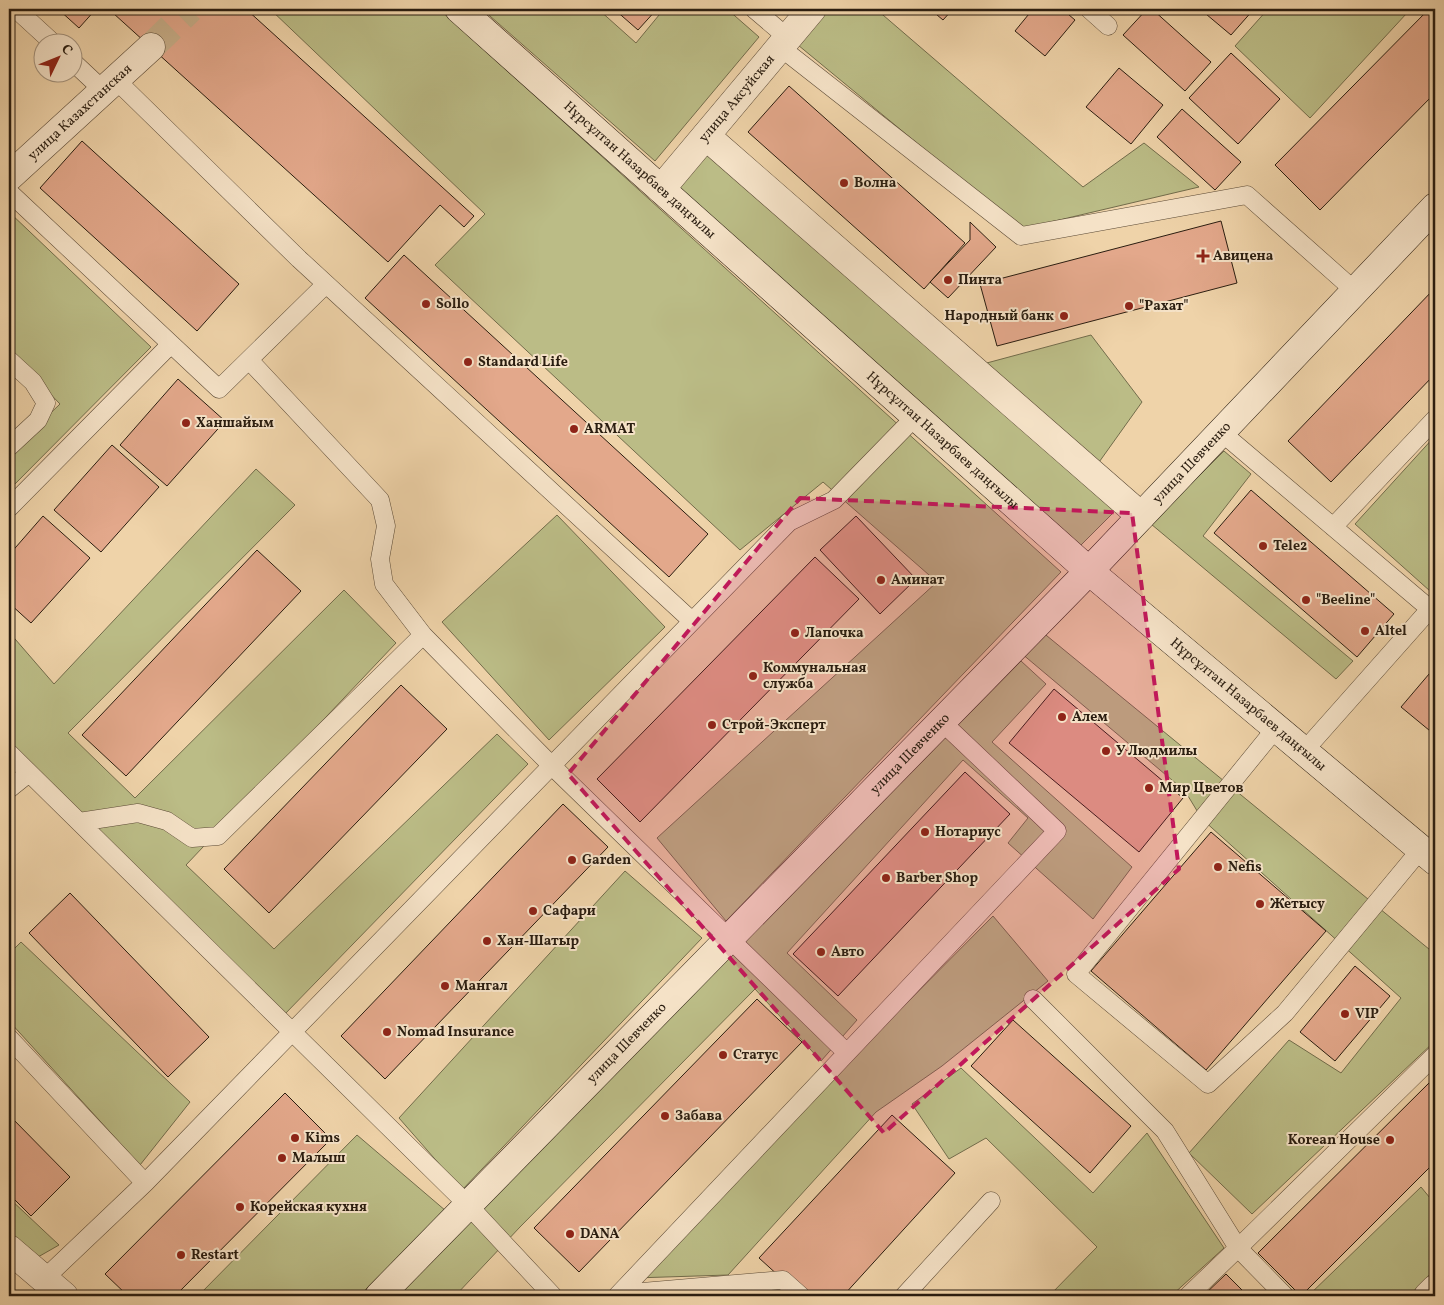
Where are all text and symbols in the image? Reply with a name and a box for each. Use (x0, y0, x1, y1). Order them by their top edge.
north arrow (32, 32, 82, 82)
text: С (56, 40, 76, 60)
street label: улица Аксуйская (694, 51, 779, 147)
street label: улица Казахстанская (24, 60, 136, 165)
street label: Нұрсұлтан Назарбаев даңғылы (559, 97, 720, 243)
place label: Волна (854, 174, 897, 193)
marker: Волна (838, 177, 850, 189)
place label: Авицена (1213, 247, 1274, 266)
marker: Авицена (1197, 250, 1209, 262)
place label: Пинта (958, 271, 1003, 290)
marker: Пинта (942, 274, 954, 286)
place label: Sollo (436, 295, 469, 314)
place label: "Рахат" (1139, 297, 1189, 316)
marker: Sollo (420, 298, 432, 310)
marker: "Рахат" (1123, 300, 1135, 312)
place label: Народный банк (945, 307, 1055, 326)
marker: Народный банк (1058, 310, 1070, 322)
place label: Standard Life (478, 353, 568, 372)
marker: Standard Life (462, 356, 474, 368)
street label: Нұрсұлтан Назарбаев даңғылы (862, 367, 1023, 514)
place label: Ханшайым (196, 414, 274, 433)
marker: Ханшайым (180, 417, 192, 429)
street label: улица Шевченко (1148, 418, 1235, 508)
place label: ARMAT (584, 420, 635, 439)
marker: ARMAT (568, 423, 580, 435)
place label: Tele2 (1273, 537, 1307, 556)
marker: Tele2 (1257, 540, 1269, 552)
place label: Аминат (891, 571, 945, 590)
marker: Аминат (875, 574, 887, 586)
place label: "Beeline" (1316, 591, 1375, 610)
marker: "Beeline" (1300, 594, 1312, 606)
place label: Altel (1375, 622, 1407, 641)
place label: Лапочка (805, 624, 864, 643)
marker: Altel (1359, 625, 1371, 637)
marker: Лапочка (789, 627, 801, 639)
street label: Нұрсұлтан Назарбаев даңғылы (1166, 633, 1330, 776)
place label: Коммунальная служба (763, 659, 867, 694)
marker: Коммунальная служба (747, 670, 759, 682)
place label: Алем (1072, 708, 1108, 727)
street label: улица Шевченко (866, 709, 954, 798)
marker: Алем (1056, 711, 1068, 723)
place label: Строй-Эксперт (722, 716, 826, 735)
marker: Строй-Эксперт (706, 719, 718, 731)
place label: У Людмилы (1116, 742, 1198, 761)
marker: У Людмилы (1100, 745, 1112, 757)
place label: Мир Цветов (1159, 779, 1243, 798)
marker: Мир Цветов (1143, 782, 1155, 794)
place label: Нотариус (935, 823, 1001, 842)
marker: Нотариус (919, 826, 931, 838)
place label: Garden (582, 851, 631, 870)
marker: Garden (566, 854, 578, 866)
place label: Nefis (1228, 858, 1262, 877)
marker: Nefis (1212, 861, 1224, 873)
place label: Barber Shop (896, 869, 978, 888)
marker: Barber Shop (880, 872, 892, 884)
place label: Жетысу (1270, 895, 1325, 914)
marker: Жетысу (1254, 898, 1266, 910)
place label: Сафари (543, 902, 596, 921)
marker: Сафари (527, 905, 539, 917)
place label: Хан-Шатыр (497, 932, 579, 951)
marker: Хан-Шатыр (481, 935, 493, 947)
place label: Авто (831, 943, 864, 962)
marker: Авто (815, 946, 827, 958)
place label: Мангал (455, 977, 508, 996)
marker: Мангал (439, 980, 451, 992)
street label: улица Шевченко (583, 998, 671, 1088)
place label: VIP (1355, 1005, 1379, 1024)
marker: VIP (1339, 1008, 1351, 1020)
place label: Nomad Insurance (397, 1023, 514, 1042)
marker: Nomad Insurance (381, 1026, 393, 1038)
place label: Статус (733, 1046, 779, 1065)
marker: Статус (717, 1049, 729, 1061)
place label: Забава (675, 1107, 722, 1126)
marker: Забава (659, 1110, 671, 1122)
place label: Kims (305, 1129, 340, 1148)
place label: Korean House (1288, 1131, 1380, 1150)
marker: Kims (289, 1132, 301, 1144)
marker: Korean House (1384, 1134, 1396, 1146)
place label: Малыш (292, 1149, 345, 1168)
marker: Малыш (276, 1152, 288, 1164)
place label: Корейская кухня (250, 1198, 367, 1217)
marker: Корейская кухня (234, 1201, 246, 1213)
place label: DANA (580, 1225, 619, 1244)
marker: DANA (564, 1228, 576, 1240)
place label: Restart (191, 1246, 239, 1265)
marker: Restart (175, 1249, 187, 1261)

